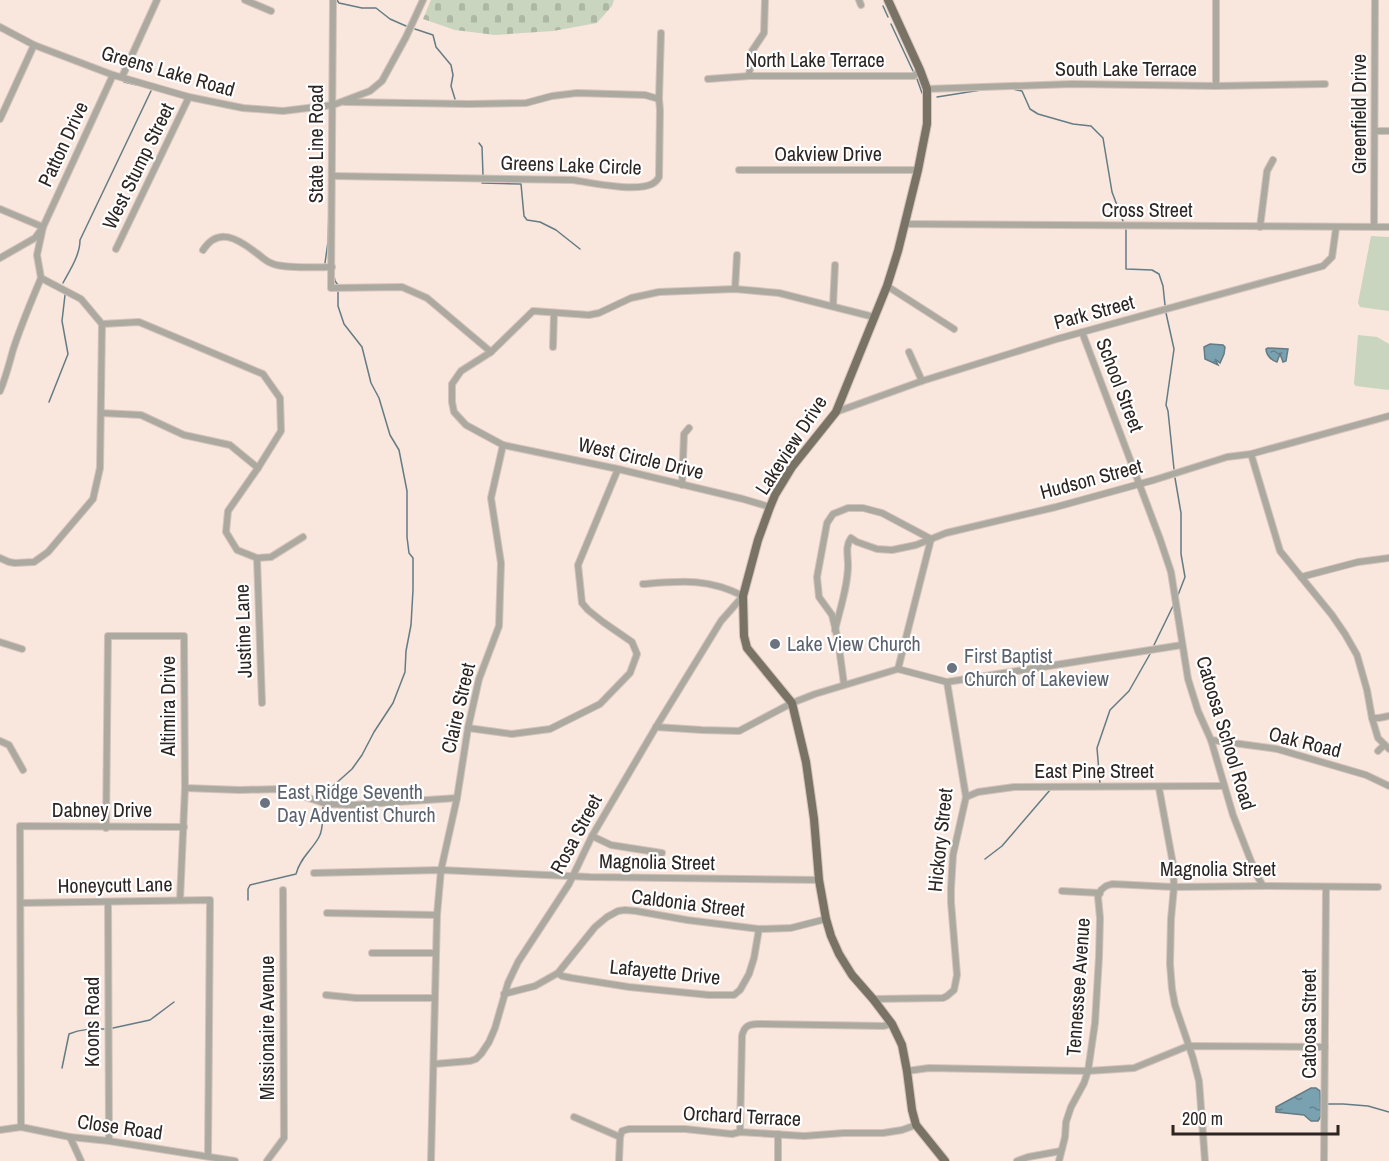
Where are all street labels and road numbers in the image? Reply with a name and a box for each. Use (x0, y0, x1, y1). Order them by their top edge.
street label: Greens Lake Road (98, 39, 238, 102)
street label: North Lake Terrace (745, 46, 885, 73)
street label: Greenfield Drive (1345, 54, 1372, 174)
street label: South Lake Terrace (1055, 55, 1197, 82)
street label: State Line Road (302, 85, 329, 203)
street label: Patton Drive (31, 97, 94, 191)
street label: West Stump Street (95, 98, 180, 233)
street label: Oakview Drive (774, 140, 882, 167)
street label: Greens Lake Circle (500, 149, 642, 180)
street label: Cross Street (1101, 196, 1193, 223)
street label: Park Street (1051, 288, 1137, 335)
street label: School Street (1090, 334, 1151, 436)
street label: Lakeview Drive (748, 390, 833, 499)
street label: West Circle Drive (576, 430, 707, 485)
street label: Hudson Street (1037, 452, 1145, 505)
street label: Justine Lane (227, 584, 258, 678)
street label: Catoosa School Road (1190, 653, 1263, 813)
street label: Altimira Drive (154, 656, 181, 757)
street label: Claire Street (434, 660, 481, 756)
street label: Oak Road (1266, 719, 1344, 764)
street label: East Pine Street (1034, 757, 1154, 784)
street label: Hickory Street (921, 786, 958, 893)
street label: Rosa Street (543, 789, 608, 878)
street label: Dabney Drive (52, 796, 152, 823)
street label: Magnolia Street (599, 847, 716, 876)
street label: Magnolia Street (1160, 855, 1276, 882)
street label: Honeycutt Lane (57, 870, 173, 899)
street label: Caldonia Street (630, 882, 747, 923)
street label: Tennessee Avenue (1059, 917, 1096, 1057)
street label: Lafayette Drive (608, 952, 722, 991)
street label: Missionaire Avenue (253, 956, 280, 1100)
street label: Catoosa Street (1295, 969, 1322, 1079)
street label: Koons Road (78, 977, 105, 1067)
street label: Orchard Terrace (682, 1099, 802, 1132)
street label: Close Road (76, 1107, 164, 1146)

